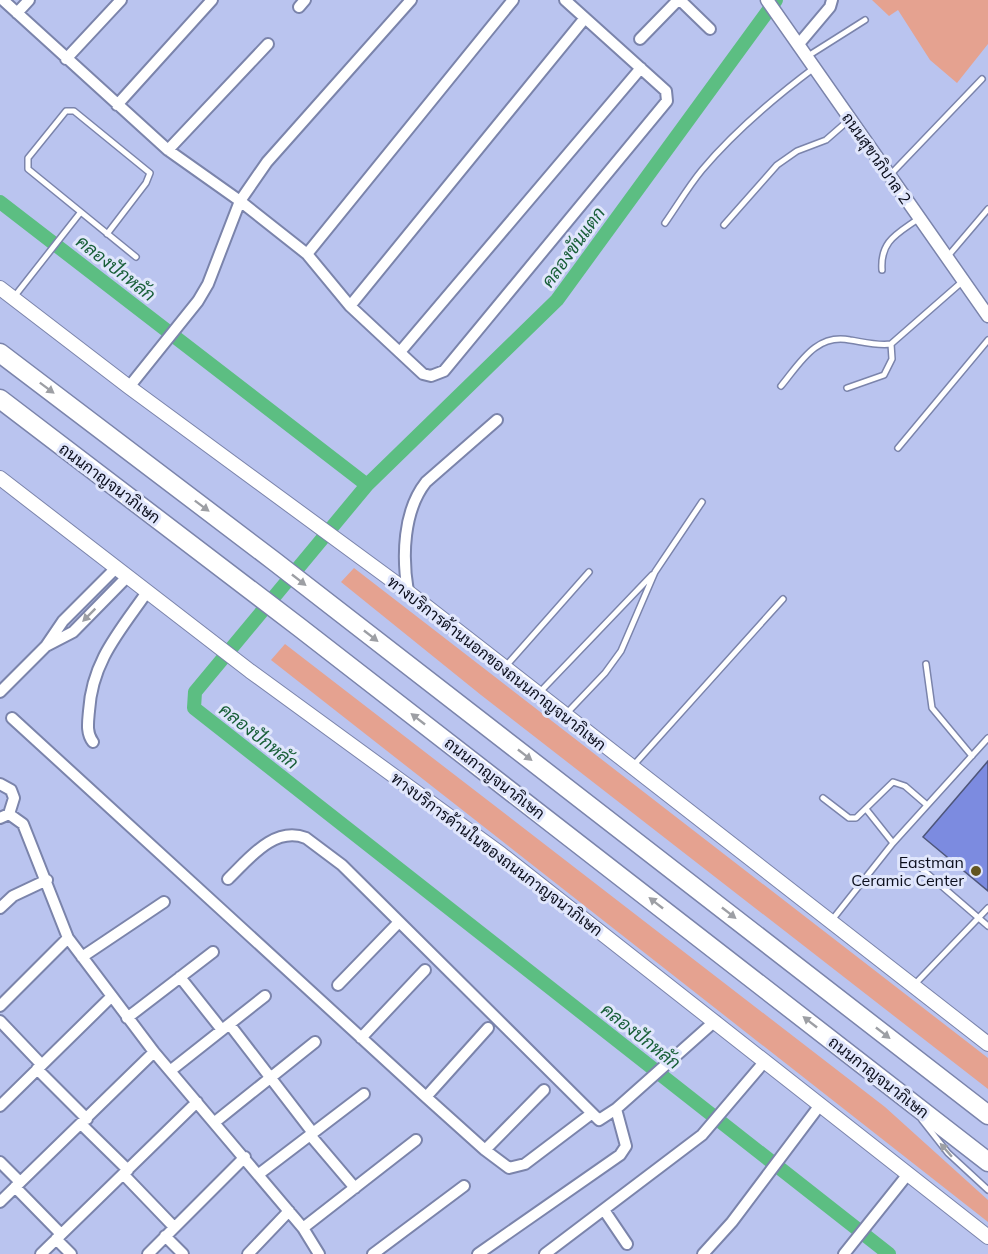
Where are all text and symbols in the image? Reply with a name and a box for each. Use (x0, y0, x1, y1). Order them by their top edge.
street label: ถนนสุขาภิบาล 2 (836, 108, 916, 209)
water label: คลองขันแตก (536, 202, 610, 292)
water label: คลองปักหลัก (72, 230, 160, 306)
one-way arrow (38, 382, 54, 394)
street label: ถนนกาญจนาภิเษก (55, 438, 165, 528)
one-way arrow (193, 500, 209, 512)
street label: ทางบริการด้านนอกของถนนกาญจนาภิเษก (384, 571, 610, 755)
one-way arrow (291, 574, 307, 587)
one-way arrow (83, 608, 97, 622)
one-way arrow (362, 630, 378, 642)
water label: คลองปักหลัก (215, 698, 303, 774)
one-way arrow (411, 713, 427, 725)
street label: ถนนกาญจนาภิเษก (441, 733, 549, 823)
one-way arrow (517, 749, 533, 762)
street label: ทางบริการด้านในของถนนกาญจนาภิเษก (387, 767, 607, 940)
place label: Eastman Ceramic Center (851, 852, 964, 890)
marker: Eastman Ceramic Center (969, 864, 983, 878)
one-way arrow (648, 897, 663, 909)
one-way arrow (721, 907, 736, 919)
water label: คลองปักหลัก (597, 998, 685, 1074)
one-way arrow (802, 1017, 817, 1029)
one-way arrow (874, 1027, 890, 1039)
street label: ถนนกาญจนาภิเษก (825, 1032, 933, 1122)
one-way arrow (940, 1143, 953, 1158)

